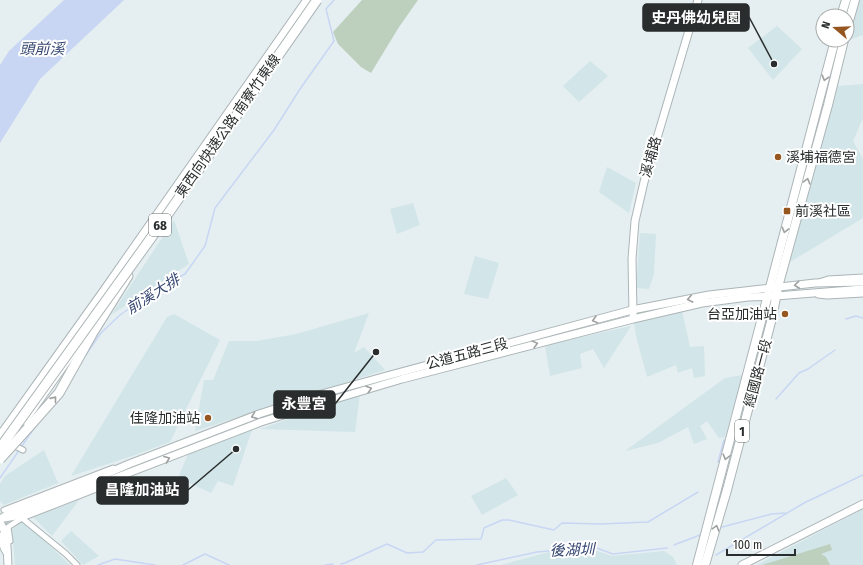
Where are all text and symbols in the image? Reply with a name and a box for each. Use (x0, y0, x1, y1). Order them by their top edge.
callout: 史丹佛幼兒園 (643, 4, 749, 31)
north arrow (815, 8, 855, 48)
text: 史丹佛幼兒園 (651, 9, 741, 27)
text: N (819, 20, 833, 30)
water label: 頭前溪 (19, 40, 66, 58)
street label: 東西向快速公路 南寮竹東線 (172, 51, 284, 201)
one-way arrow (821, 74, 830, 81)
street label: 溪埔路 (637, 134, 665, 180)
place label: 溪埔福德宮 (786, 149, 856, 166)
marker: 溪埔福德宮 (773, 152, 783, 162)
one-way arrow (802, 178, 811, 185)
place label: 前溪社區 (795, 203, 851, 220)
marker: 前溪社區 (782, 206, 792, 216)
road number: 68 (149, 214, 171, 236)
one-way arrow (781, 227, 790, 234)
water label: 前溪大排 (123, 269, 185, 318)
one-way arrow (794, 280, 800, 289)
one-way arrow (687, 294, 693, 303)
place label: 台亞加油站 (707, 306, 777, 323)
marker: 台亞加油站 (780, 309, 790, 319)
one-way arrow (592, 316, 598, 324)
street label: 公道五路三段 (424, 335, 510, 373)
street label: 經國路一段 (741, 337, 775, 409)
one-way arrow (531, 340, 538, 349)
one-way arrow (365, 385, 372, 394)
callout: 永豐宮 (274, 391, 335, 418)
text: 永豐宮 (281, 395, 327, 413)
one-way arrow (49, 396, 56, 403)
place label: 佳隆加油站 (130, 410, 200, 427)
one-way arrow (251, 411, 258, 419)
marker: 佳隆加油站 (203, 413, 213, 423)
road number: 1 (735, 420, 749, 442)
one-way arrow (722, 453, 731, 460)
one-way arrow (163, 455, 170, 463)
callout: 昌隆加油站 (97, 477, 188, 504)
text: 昌隆加油站 (104, 481, 180, 499)
one-way arrow (711, 524, 720, 531)
scale bar (727, 531, 795, 557)
text: 100 m (733, 538, 762, 552)
water label: 後湖圳 (549, 540, 597, 560)

